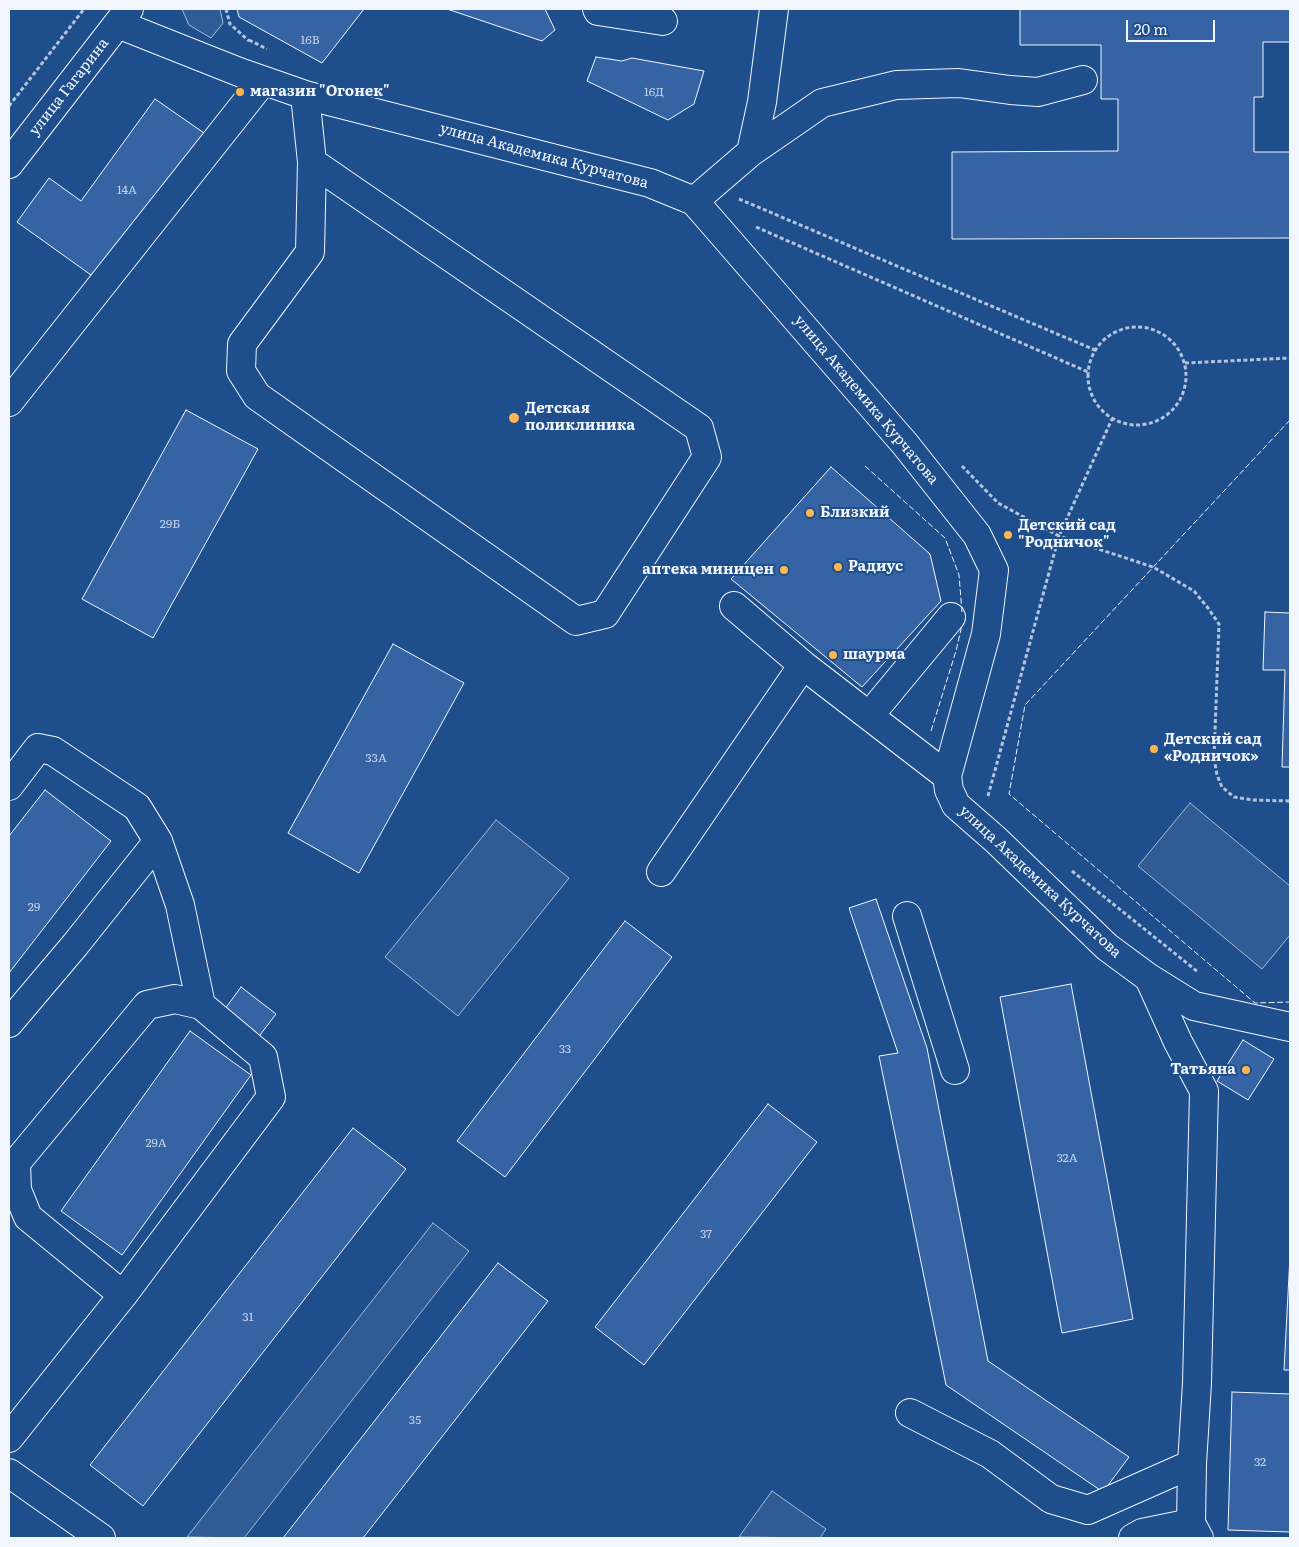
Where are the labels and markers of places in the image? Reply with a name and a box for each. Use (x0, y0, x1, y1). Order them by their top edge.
place label: магазин "Огонек" (250, 83, 390, 101)
marker: магазин "Огонек" (234, 86, 246, 98)
place label: Детская поликлиника (525, 400, 635, 435)
marker: Детская поликлиника (507, 411, 521, 425)
place label: Близкий (820, 504, 890, 522)
marker: Близкий (804, 507, 816, 519)
place label: Детский сад "Родничок" (1018, 517, 1116, 552)
marker: Детский сад "Родничок" (1002, 529, 1014, 541)
place label: Радиус (848, 558, 903, 576)
place label: аптека миницен (642, 561, 774, 579)
marker: Радиус (832, 561, 844, 573)
marker: аптека миницен (778, 564, 790, 576)
place label: шаурма (843, 646, 905, 664)
marker: шаурма (827, 649, 839, 661)
place label: Детский сад «Родничок» (1164, 731, 1262, 766)
marker: Детский сад «Родничок» (1148, 743, 1160, 755)
place label: Татьяна (1170, 1061, 1236, 1079)
marker: Татьяна (1240, 1064, 1252, 1076)

